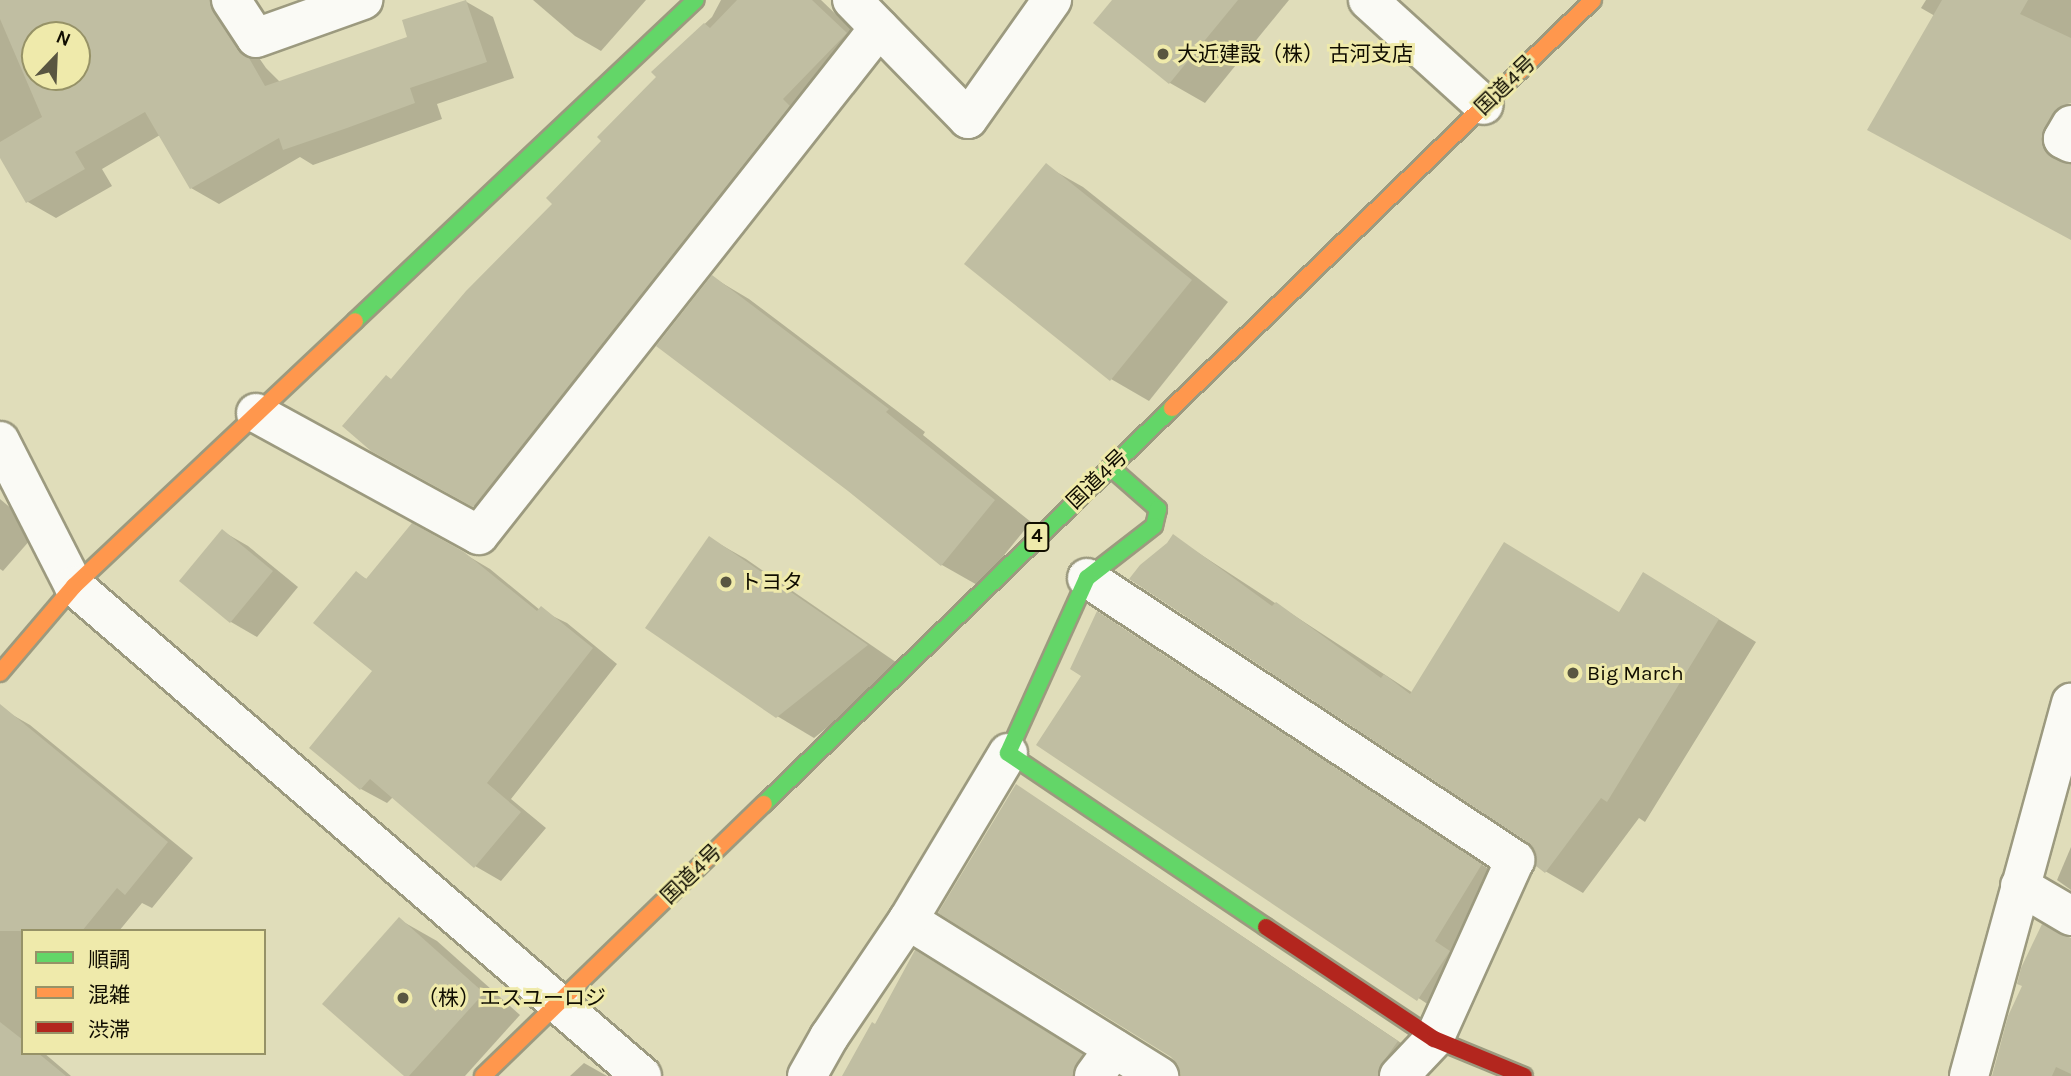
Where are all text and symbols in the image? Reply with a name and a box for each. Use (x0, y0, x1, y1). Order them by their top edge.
north arrow (21, 21, 91, 91)
text: N (53, 26, 74, 51)
place label: 大近建設（株） 古河支店 (1177, 41, 1413, 67)
marker: 大近建設（株） 古河支店 (1155, 46, 1171, 62)
street label: 国道4号 (1469, 50, 1541, 120)
street label: 国道4号 (1061, 444, 1133, 514)
road number: 4 (1023, 522, 1051, 552)
place label: トヨタ (740, 569, 803, 595)
marker: トヨタ (718, 574, 734, 590)
place label: Big March (1587, 660, 1684, 686)
marker: Big March (1565, 665, 1581, 681)
street label: 国道4号 (655, 839, 727, 909)
legend (21, 929, 266, 1055)
text: 順調 (88, 948, 130, 972)
text: 混雑 (88, 983, 130, 1007)
place label: （株）エスユーロジ (417, 985, 606, 1011)
marker: （株）エスユーロジ (395, 990, 411, 1006)
text: 渋滞 (88, 1018, 130, 1042)

